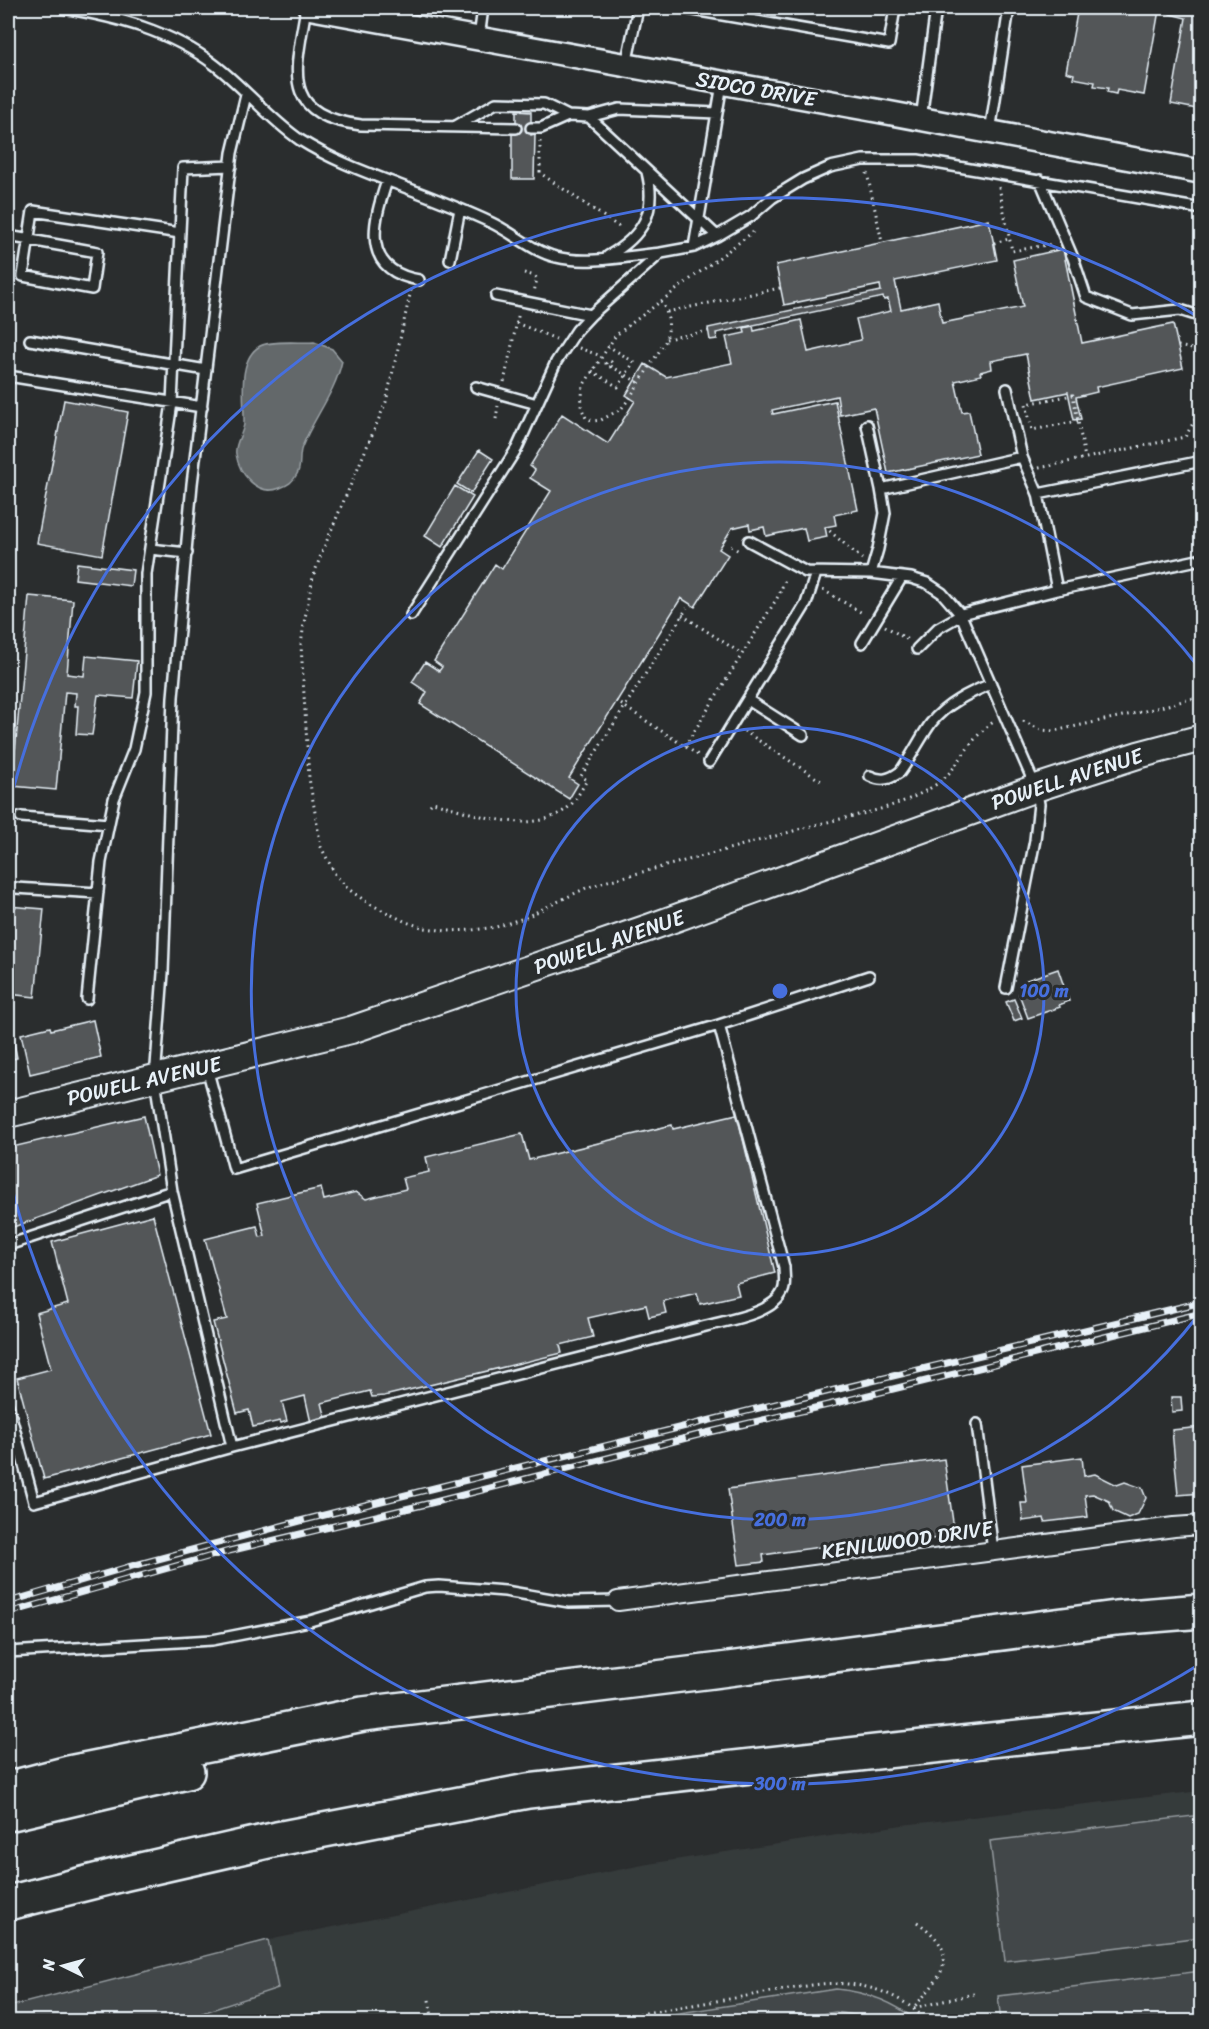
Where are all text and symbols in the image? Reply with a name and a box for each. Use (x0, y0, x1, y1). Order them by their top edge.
street label: SIDCO DRIVE (693, 60, 820, 119)
street label: POWELL AVENUE (986, 736, 1149, 821)
street label: POWELL AVENUE (528, 898, 691, 986)
text: 100 m (1020, 975, 1069, 1007)
centre of rings (770, 981, 790, 1001)
street label: POWELL AVENUE (63, 1044, 226, 1117)
text: 200 m (753, 1504, 806, 1536)
street label: KENILWOOD DRIVE (819, 1509, 996, 1571)
text: 300 m (753, 1768, 806, 1800)
north arrow (33, 1936, 93, 1996)
text: N (34, 1957, 64, 1973)

